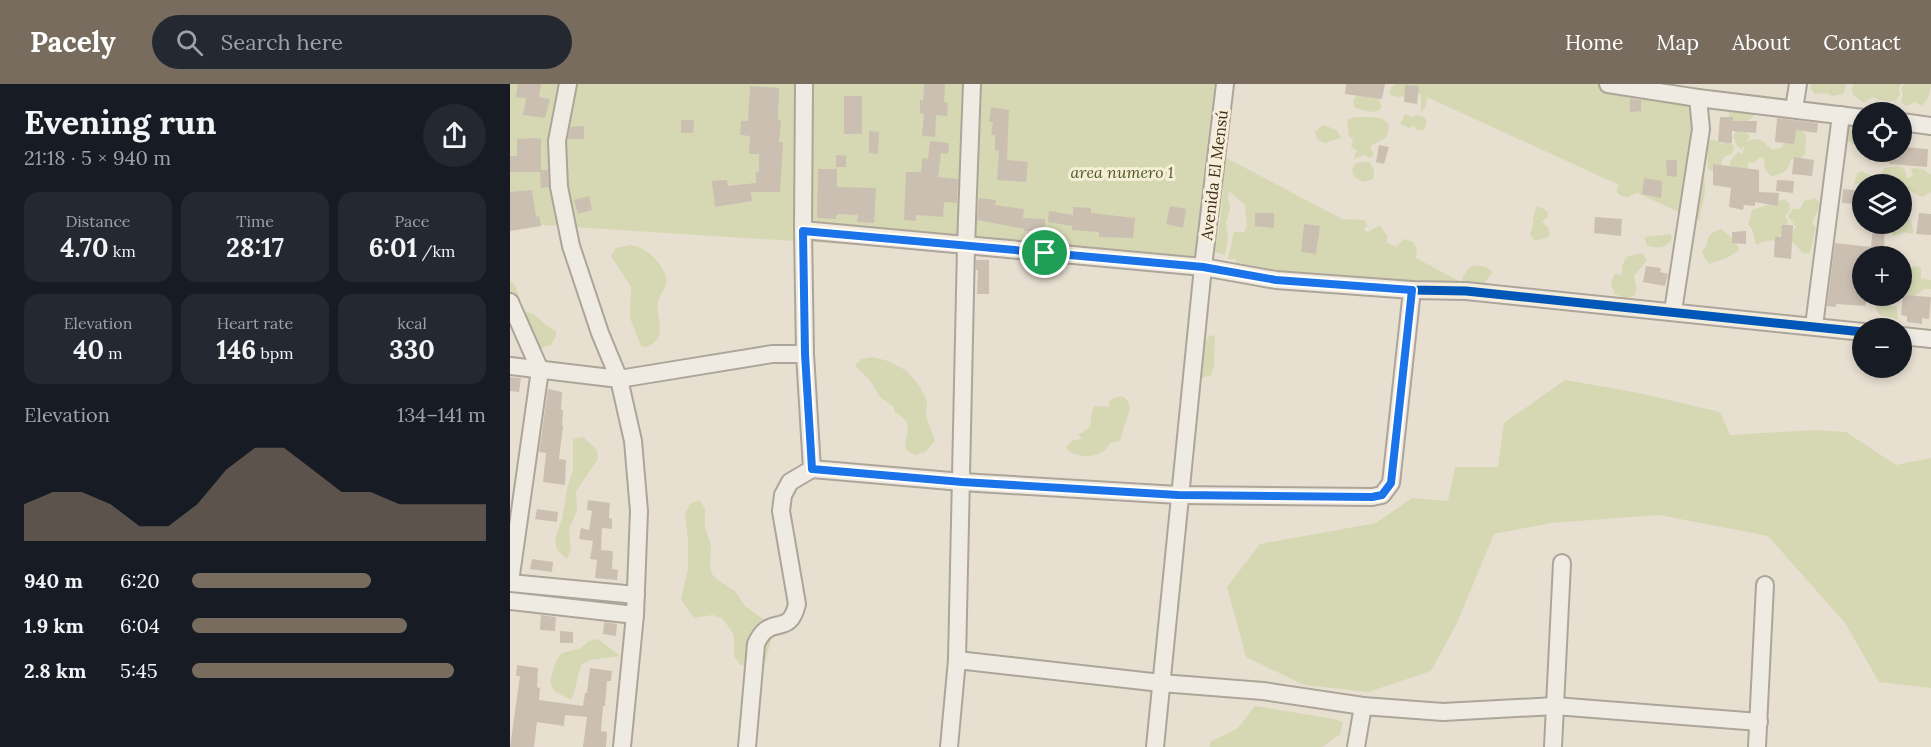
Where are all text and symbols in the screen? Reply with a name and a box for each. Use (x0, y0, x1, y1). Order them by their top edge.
search box (152, 15, 572, 69)
text: Pacely (30, 24, 116, 60)
icon: search (173, 26, 206, 59)
text: Search here (221, 28, 343, 56)
text: Home (1565, 29, 1623, 56)
text: Map (1656, 29, 1699, 56)
text: About (1732, 29, 1790, 56)
text: Contact (1823, 29, 1901, 56)
text: Evening run (24, 101, 216, 143)
map controls (1852, 102, 1912, 378)
button: locate (1852, 102, 1912, 162)
button: share (423, 104, 486, 167)
street label: Avenida El Mensú (1196, 108, 1232, 242)
text: 21:18 · 5 × 940 m (24, 145, 171, 170)
park label: area numero 1 (1071, 162, 1173, 182)
button: layers (1852, 174, 1912, 234)
text: Distance (65, 211, 131, 231)
text: Time (236, 211, 274, 231)
text: Pace (395, 211, 429, 231)
pin (1019, 227, 1070, 278)
text: 4.70 (60, 231, 109, 264)
text: 28:17 (226, 231, 284, 264)
text: 6:01 (369, 231, 417, 264)
icon: arrive (1028, 236, 1061, 269)
text: km (109, 241, 136, 261)
text: /km (417, 241, 455, 261)
button: + (1852, 246, 1912, 306)
text: Elevation (64, 313, 132, 333)
text: Heart rate (217, 313, 293, 333)
text: kcal (397, 313, 427, 333)
button: − (1852, 318, 1912, 378)
text: 40 (73, 333, 104, 366)
text: 146 (216, 333, 256, 366)
text: 330 (389, 333, 435, 366)
text: m (104, 343, 123, 363)
text: bpm (256, 343, 294, 363)
text: Elevation (24, 402, 110, 427)
text: 134–141 m (397, 402, 486, 427)
text: 940 m (24, 568, 83, 593)
text: 6:20 (120, 568, 160, 593)
text: 1.9 km (24, 613, 84, 638)
text: 6:04 (120, 613, 160, 638)
text: 2.8 km (24, 658, 86, 683)
text: 5:45 (120, 658, 158, 683)

